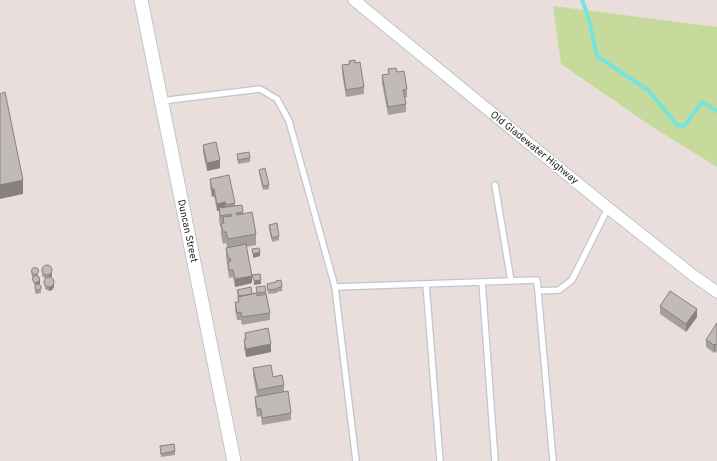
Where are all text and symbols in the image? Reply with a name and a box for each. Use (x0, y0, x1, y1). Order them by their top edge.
street label: Old Gladewater Highway (487, 108, 581, 188)
street label: Duncan Street (174, 198, 200, 264)

